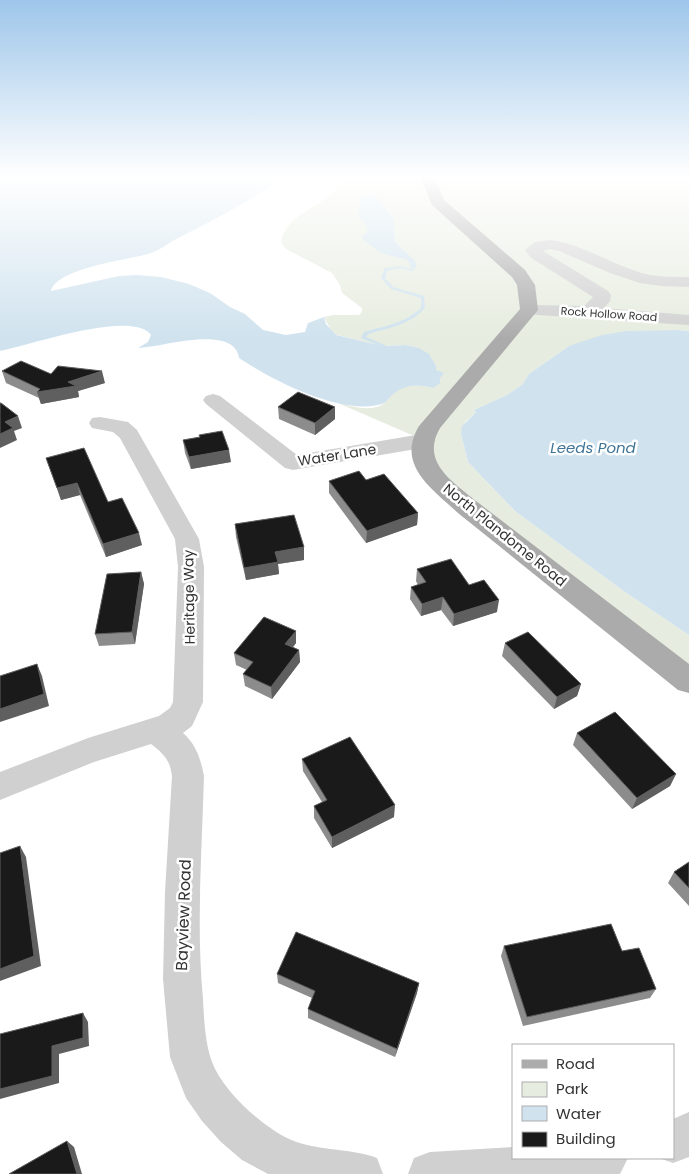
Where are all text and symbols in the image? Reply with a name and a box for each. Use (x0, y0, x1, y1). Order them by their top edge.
street label: Rock Hollow Road (560, 303, 658, 325)
water label: Leeds Pond (550, 437, 637, 458)
street label: Water Lane (296, 439, 378, 471)
street label: North Plandome Road (439, 479, 571, 591)
street label: Heritage Way (178, 549, 200, 644)
street label: Bayview Road (170, 859, 197, 971)
legend (512, 1044, 674, 1159)
text: Road (556, 1053, 595, 1074)
text: Park (556, 1078, 588, 1099)
text: Water (556, 1103, 602, 1124)
text: Building (556, 1128, 616, 1149)

